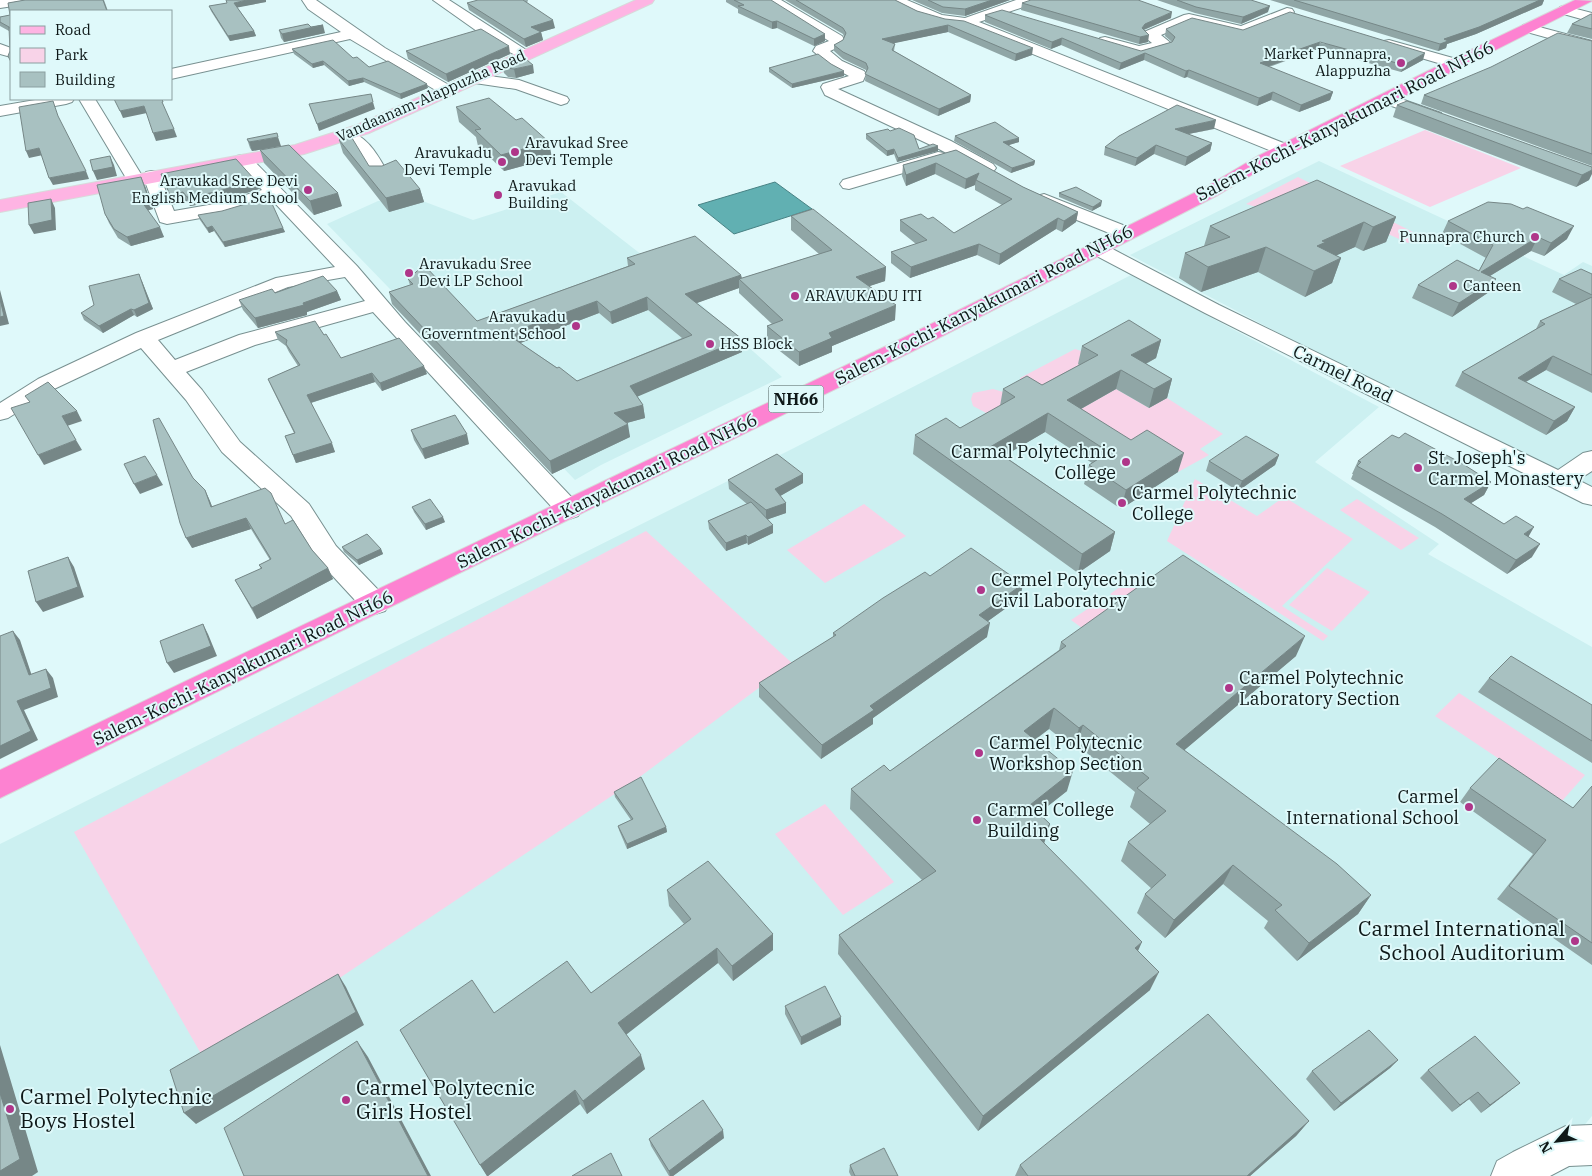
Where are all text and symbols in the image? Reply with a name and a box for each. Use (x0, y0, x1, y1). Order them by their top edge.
legend (10, 10, 172, 100)
text: Road (55, 20, 91, 39)
street label: Salem-Kochi-Kanyakumari Road NH66 (1192, 35, 1498, 206)
place label: Market Punnapra, Alappuzha (1264, 44, 1391, 80)
text: Park (55, 45, 88, 64)
street label: Vandaanam-Alappuzha Road (333, 45, 528, 146)
marker: Market Punnapra, Alappuzha (1395, 57, 1407, 69)
text: Building (55, 70, 115, 89)
place label: Aravukad Sree Devi Temple (525, 133, 628, 169)
place label: Aravukadu Devi Temple (404, 143, 492, 179)
marker: Aravukad Sree Devi Temple (509, 146, 521, 158)
marker: Aravukadu Devi Temple (496, 156, 508, 168)
place label: Aravukad Sree Devi English Medium School (132, 171, 298, 207)
place label: Aravukad Building (508, 176, 576, 212)
marker: Aravukad Sree Devi English Medium School (302, 184, 314, 196)
marker: Aravukad Building (492, 189, 504, 201)
street label: Salem-Kochi-Kanyakumari Road NH66 (831, 219, 1137, 390)
place label: Punnapra Church (1399, 227, 1525, 246)
marker: Punnapra Church (1529, 231, 1541, 243)
place label: Aravukadu Sree Devi LP School (419, 254, 532, 290)
marker: Aravukadu Sree Devi LP School (403, 267, 415, 279)
place label: Canteen (1463, 276, 1522, 295)
marker: Canteen (1447, 280, 1459, 292)
place label: ARAVUKADU ITI (805, 286, 922, 305)
marker: ARAVUKADU ITI (789, 290, 801, 302)
place label: Aravukadu Governtment School (421, 307, 566, 343)
marker: Aravukadu Governtment School (570, 320, 582, 332)
place label: HSS Block (720, 334, 793, 353)
marker: HSS Block (704, 338, 716, 350)
street label: Carmel Road (1289, 339, 1397, 408)
road number: NH66 (768, 386, 824, 412)
street label: Salem-Kochi-Kanyakumari Road NH66 (453, 408, 761, 574)
place label: Carmal Polytechnic College (951, 440, 1116, 484)
place label: St. Joseph's Carmel Monastery (1428, 446, 1584, 490)
marker: Carmal Polytechnic College (1120, 456, 1132, 468)
marker: St. Joseph's Carmel Monastery (1412, 462, 1424, 474)
place label: Carmel Polytechnic College (1132, 481, 1297, 525)
marker: Carmel Polytechnic College (1116, 497, 1128, 509)
place label: Cermel Polytechnic Civil Laboratory (991, 568, 1156, 612)
marker: Cermel Polytechnic Civil Laboratory (975, 584, 987, 596)
street label: Salem-Kochi-Kanyakumari Road NH66 (89, 585, 397, 751)
place label: Carmel Polytechnic Laboratory Section (1239, 666, 1404, 710)
marker: Carmel Polytechnic Laboratory Section (1223, 682, 1235, 694)
place label: Carmel Polytecnic Workshop Section (989, 731, 1143, 775)
marker: Carmel Polytecnic Workshop Section (973, 747, 985, 759)
place label: Carmel International School (1286, 785, 1459, 829)
place label: Carmel College Building (987, 798, 1114, 842)
marker: Carmel International School (1463, 801, 1475, 813)
marker: Carmel College Building (971, 814, 983, 826)
place label: Carmel International School Auditorium (1358, 914, 1565, 966)
marker: Carmel International School Auditorium (1569, 935, 1581, 947)
place label: Carmel Polytecnic Girls Hostel (356, 1073, 535, 1125)
place label: Carmel Polytechnic Boys Hostel (20, 1082, 212, 1134)
marker: Carmel Polytecnic Girls Hostel (340, 1094, 352, 1106)
marker: Carmel Polytechnic Boys Hostel (4, 1103, 16, 1115)
north arrow (1532, 1116, 1582, 1166)
text: N (1535, 1138, 1556, 1156)

